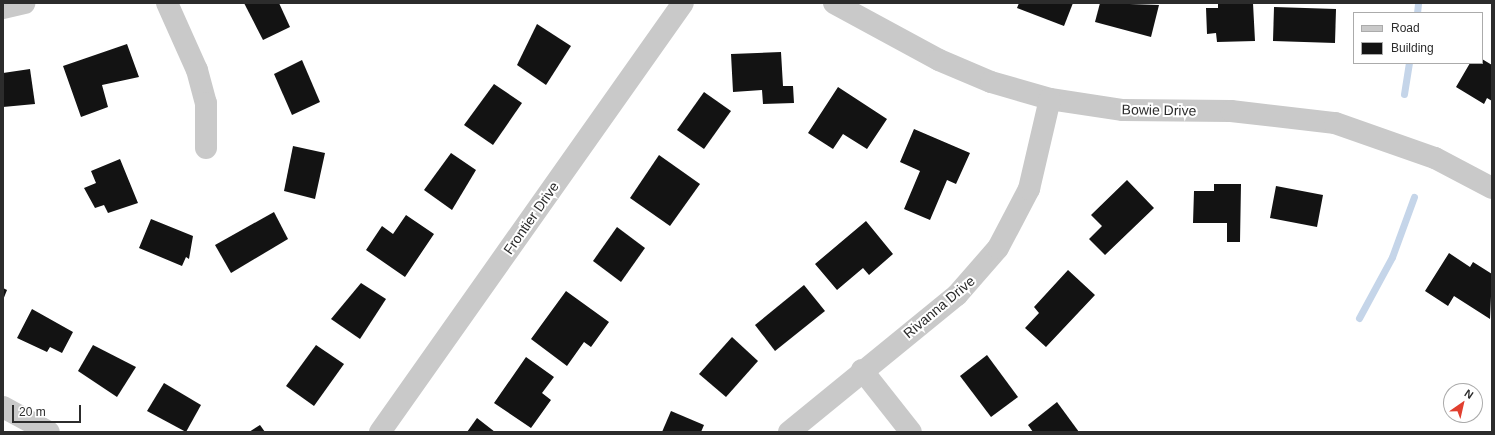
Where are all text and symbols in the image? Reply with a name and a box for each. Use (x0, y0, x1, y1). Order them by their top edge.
legend (1353, 12, 1483, 64)
text: Road (1391, 21, 1420, 35)
text: Building (1391, 41, 1434, 55)
street label: Bowie Drive (1122, 101, 1196, 119)
street label: Frontier Drive (500, 178, 562, 258)
street label: Rivanna Drive (900, 272, 978, 342)
north arrow (1443, 383, 1483, 423)
text: N (1462, 387, 1476, 401)
scale bar (14, 397, 83, 423)
text: 20 m (19, 405, 46, 419)

